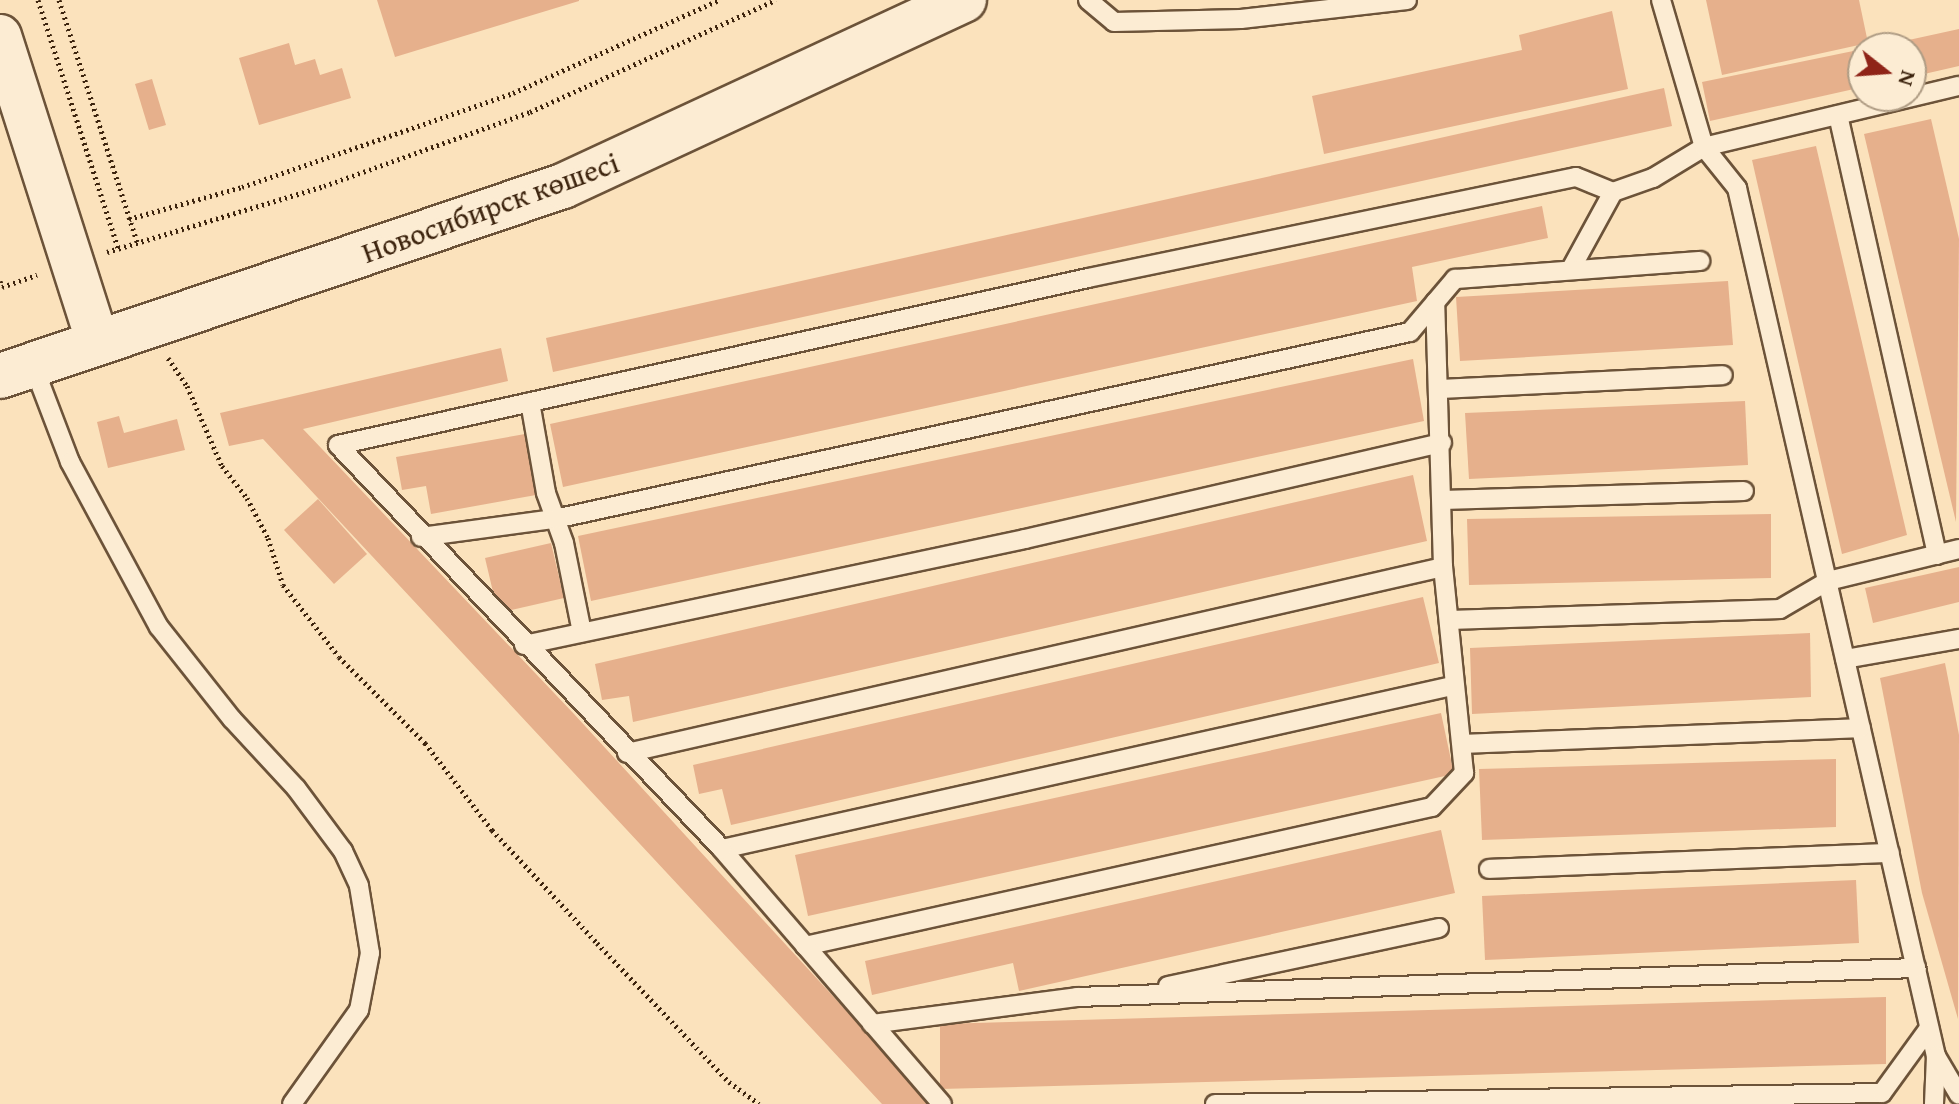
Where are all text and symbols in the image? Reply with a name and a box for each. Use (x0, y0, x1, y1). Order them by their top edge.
north arrow (1847, 32, 1927, 112)
text: N (1891, 67, 1925, 90)
street label: Новосибирск көшесі (357, 144, 623, 270)

